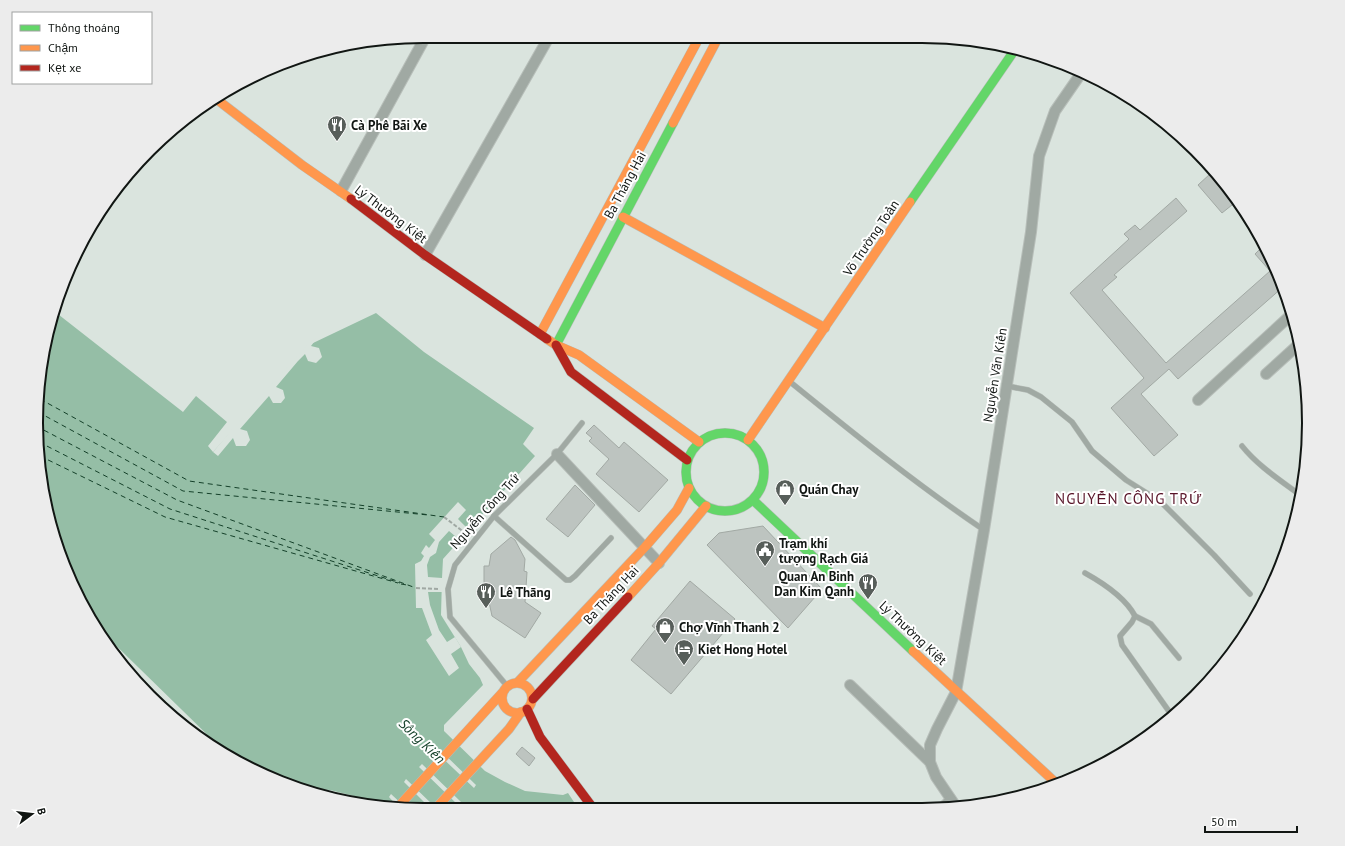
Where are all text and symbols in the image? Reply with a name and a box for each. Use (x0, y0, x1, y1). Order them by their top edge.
legend (12, 12, 152, 84)
text: Thông thoáng (48, 20, 120, 35)
text: Chậm (48, 40, 78, 55)
text: Kẹt xe (48, 60, 81, 75)
restaurant icon: Cà Phê Bãi Xe (326, 114, 348, 142)
place label: Cà Phê Bãi Xe (351, 117, 428, 134)
street label: Ba Tháng Hai (600, 148, 650, 222)
street label: Lý Thường Kiệt (351, 181, 431, 247)
street label: Võ Trường Toản (839, 197, 903, 280)
street label: Nguyễn Văn Kiến (979, 327, 1011, 423)
street label: Nguyễn Công Trứ (446, 469, 524, 553)
shop icon: Quán Chay (774, 478, 796, 506)
place label: Quán Chay (799, 481, 859, 498)
district label: NGUYỄN CÔNG TRỨ (1055, 489, 1203, 508)
place label: Trạm khí tượng Rạch Giá (779, 535, 868, 567)
public building icon: Trạm khí tượng Rạch Giá (754, 539, 776, 567)
street label: Ba Tháng Hai (580, 562, 642, 628)
place label: Quan An Binh Dan Kim Qanh (774, 568, 854, 600)
restaurant icon: Quan An Binh Dan Kim Qanh (857, 572, 879, 600)
restaurant icon: Lê Thāng (475, 581, 497, 609)
place label: Lê Thāng (500, 584, 551, 601)
street label: Lý Thường Kiệt (876, 597, 951, 669)
shop icon: Chợ Vĩnh Thanh 2 (654, 616, 676, 644)
place label: Chợ Vĩnh Thanh 2 (679, 619, 780, 636)
hotel icon: Kiet Hong Hotel (673, 638, 695, 666)
place label: Kiet Hong Hotel (698, 641, 787, 658)
water label: Sông Kiên (395, 715, 449, 767)
north arrow (12, 794, 52, 834)
text: B (34, 806, 49, 817)
scale bar (1205, 808, 1297, 834)
text: 50 m (1211, 814, 1237, 829)

